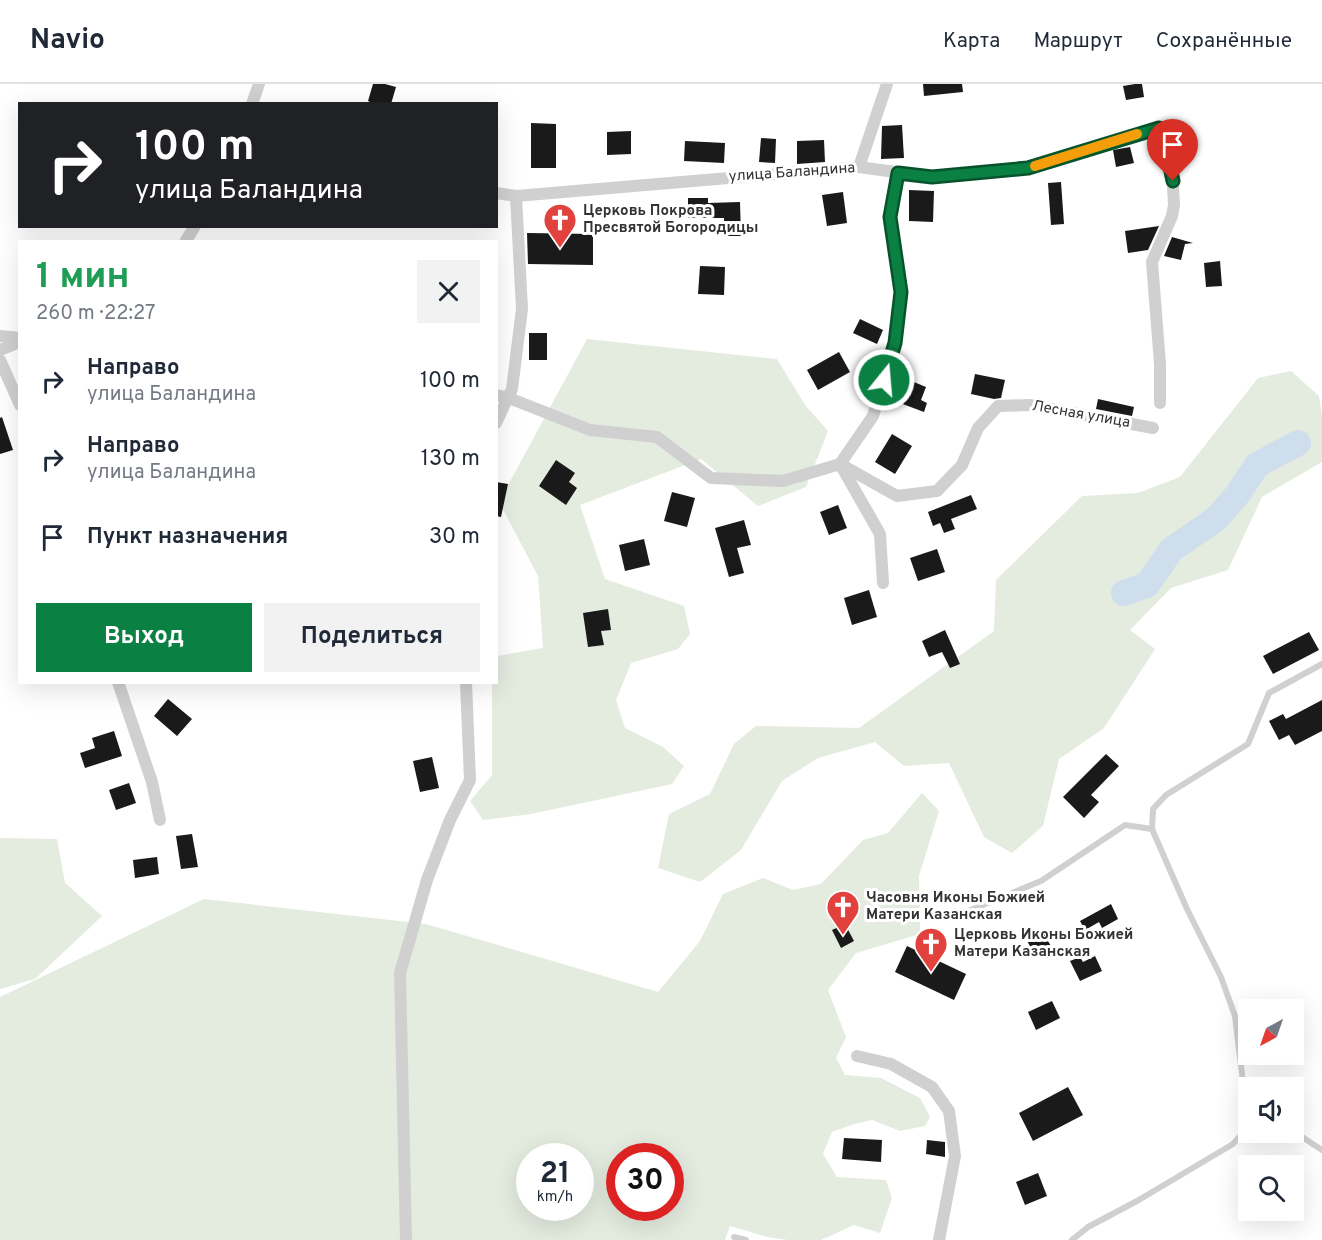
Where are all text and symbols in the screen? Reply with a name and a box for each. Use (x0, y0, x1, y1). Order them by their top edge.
text: Navio (30, 23, 105, 59)
text: Карта (943, 28, 1000, 55)
text: Маршрут (1033, 28, 1123, 55)
text: Сохранённые (1156, 28, 1292, 55)
pin (1147, 119, 1198, 181)
text: 100 m (135, 122, 254, 175)
icon: right (36, 126, 114, 204)
icon: arrive (1156, 128, 1189, 161)
street label: улица Баландина (728, 159, 856, 187)
text: улица Баландина (135, 174, 363, 208)
church icon: Церковь Покрова Пресвятой Богородицы (542, 202, 578, 249)
place label: Церковь Покрова Пресвятой Богородицы (583, 202, 758, 238)
text: 1 мин (36, 255, 130, 301)
button: close (417, 260, 480, 323)
text: 260 m · 22:27 (36, 301, 156, 327)
position arrow (852, 348, 916, 412)
text: Направо (87, 355, 179, 382)
icon: right (36, 365, 69, 398)
text: 100 m (420, 368, 480, 395)
text: улица Баландина (87, 382, 256, 408)
street label: Лесная улица (1030, 397, 1132, 433)
text: Направо (87, 433, 179, 460)
icon: right (36, 443, 69, 476)
text: 130 m (421, 446, 480, 473)
text: улица Баландина (87, 460, 256, 486)
icon: arrive (36, 521, 69, 554)
text: Пункт назначения (87, 524, 288, 551)
text: 30 m (429, 524, 480, 551)
button: Выход (36, 603, 252, 672)
button: Поделиться (264, 603, 480, 672)
church icon: Часовня Иконы Божией Матери Казанская (825, 889, 861, 936)
place label: Часовня Иконы Божией Матери Казанская (866, 889, 1045, 925)
church icon: Церковь Иконы Божией Матери Казанская (913, 926, 949, 973)
place label: Церковь Иконы Божией Матери Казанская (954, 926, 1133, 962)
north arrow (1238, 999, 1304, 1065)
map controls (1238, 999, 1304, 1221)
button: sound (1238, 1077, 1304, 1143)
speed limit sign: 30 (606, 1143, 684, 1221)
button: search (1238, 1155, 1304, 1221)
text: 21 (540, 1156, 570, 1193)
text: km/h (537, 1188, 573, 1207)

